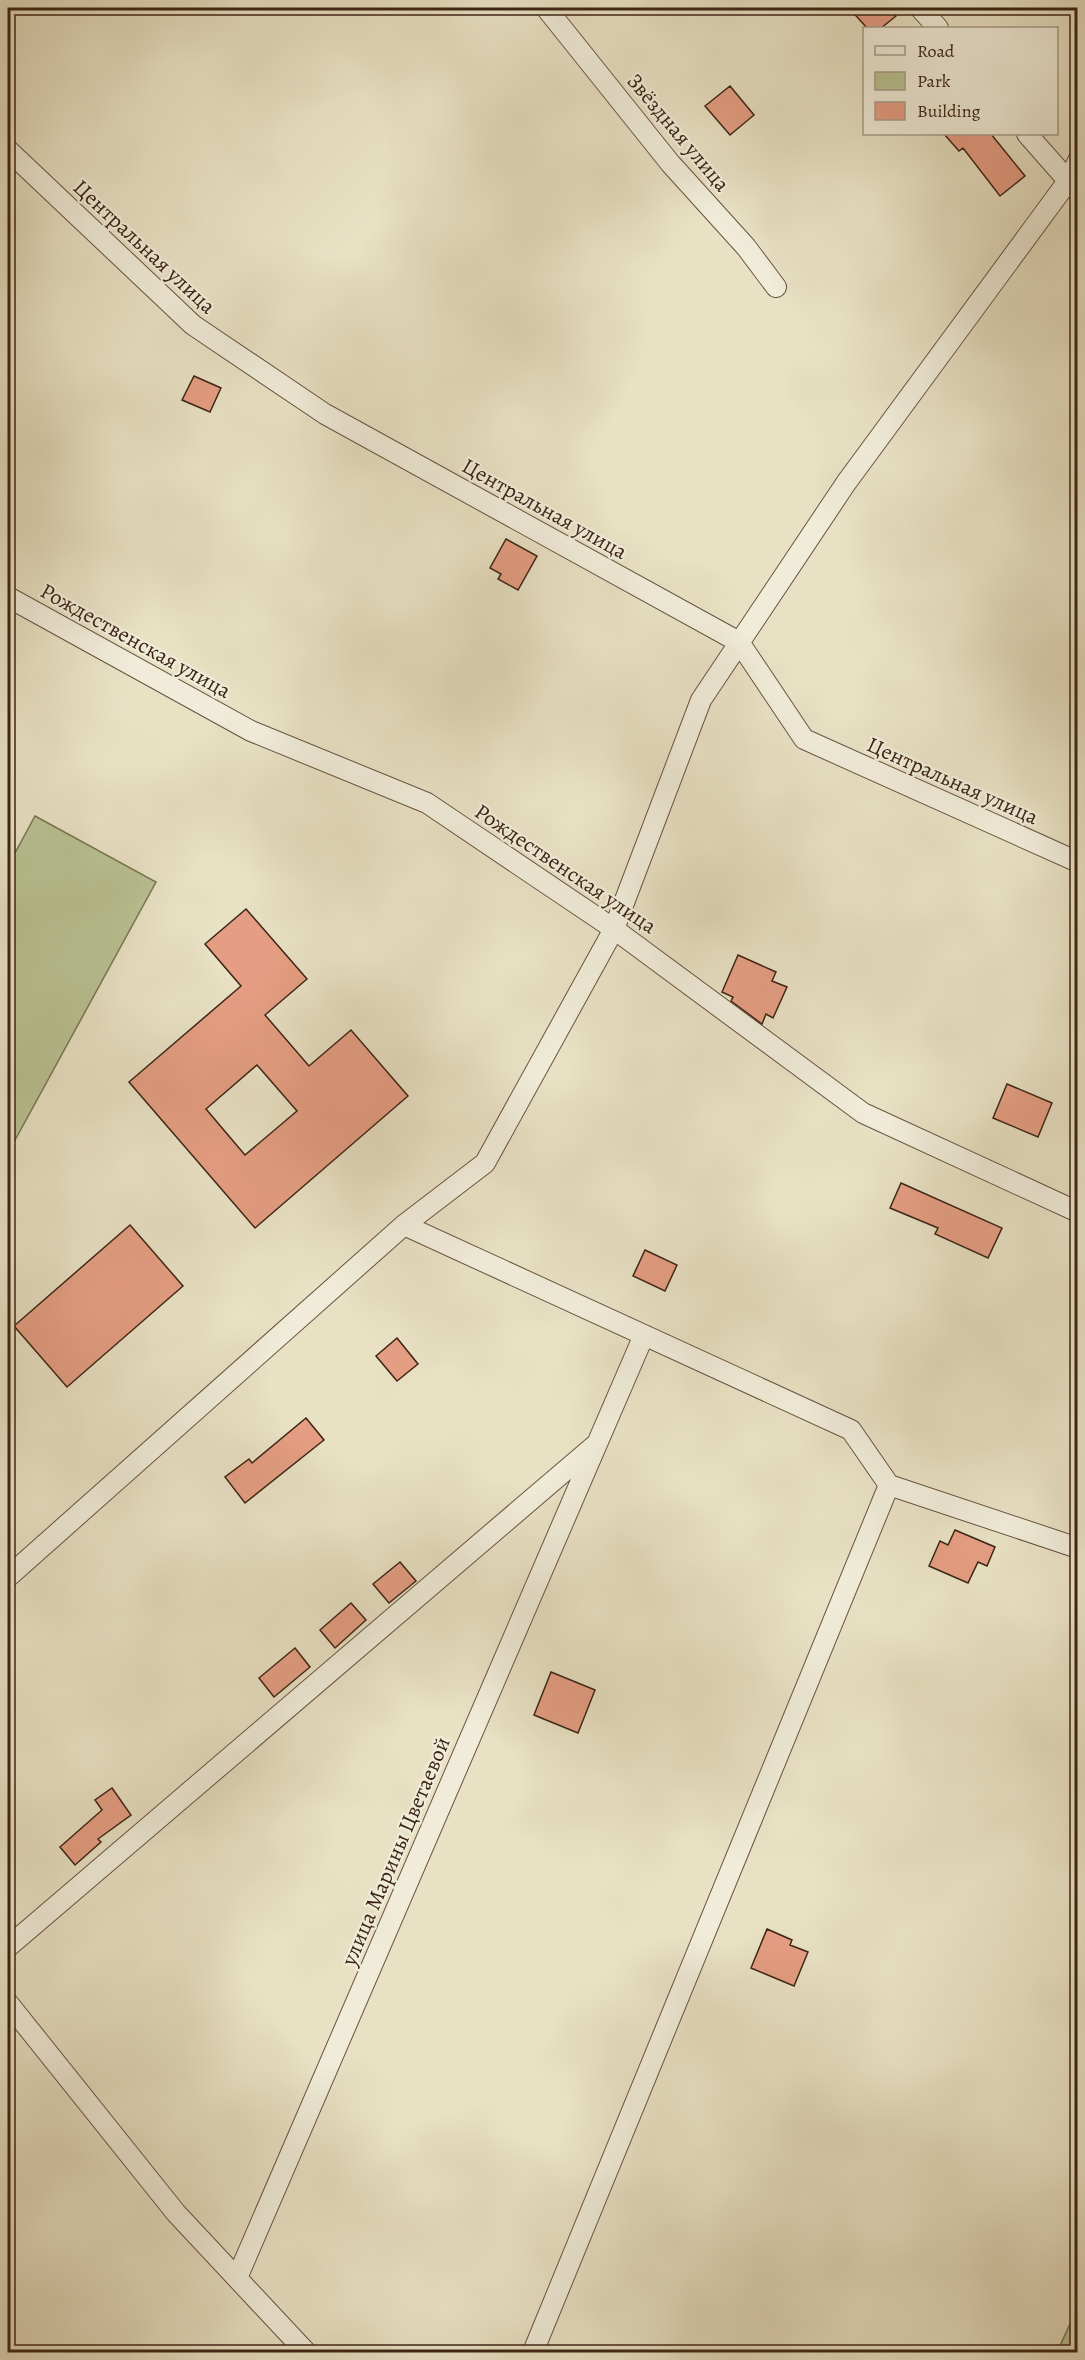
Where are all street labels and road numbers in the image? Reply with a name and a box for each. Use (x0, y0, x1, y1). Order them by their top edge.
street label: Звёздная улица (620, 67, 737, 199)
street label: Центральная улица (67, 173, 223, 321)
street label: Центральная улица (457, 451, 633, 567)
street label: Рождественская улица (35, 576, 237, 706)
street label: Центральная улица (862, 730, 1044, 833)
street label: Рождественская улица (469, 797, 663, 941)
street label: улица Марины Цветаевой (334, 1732, 458, 1971)

